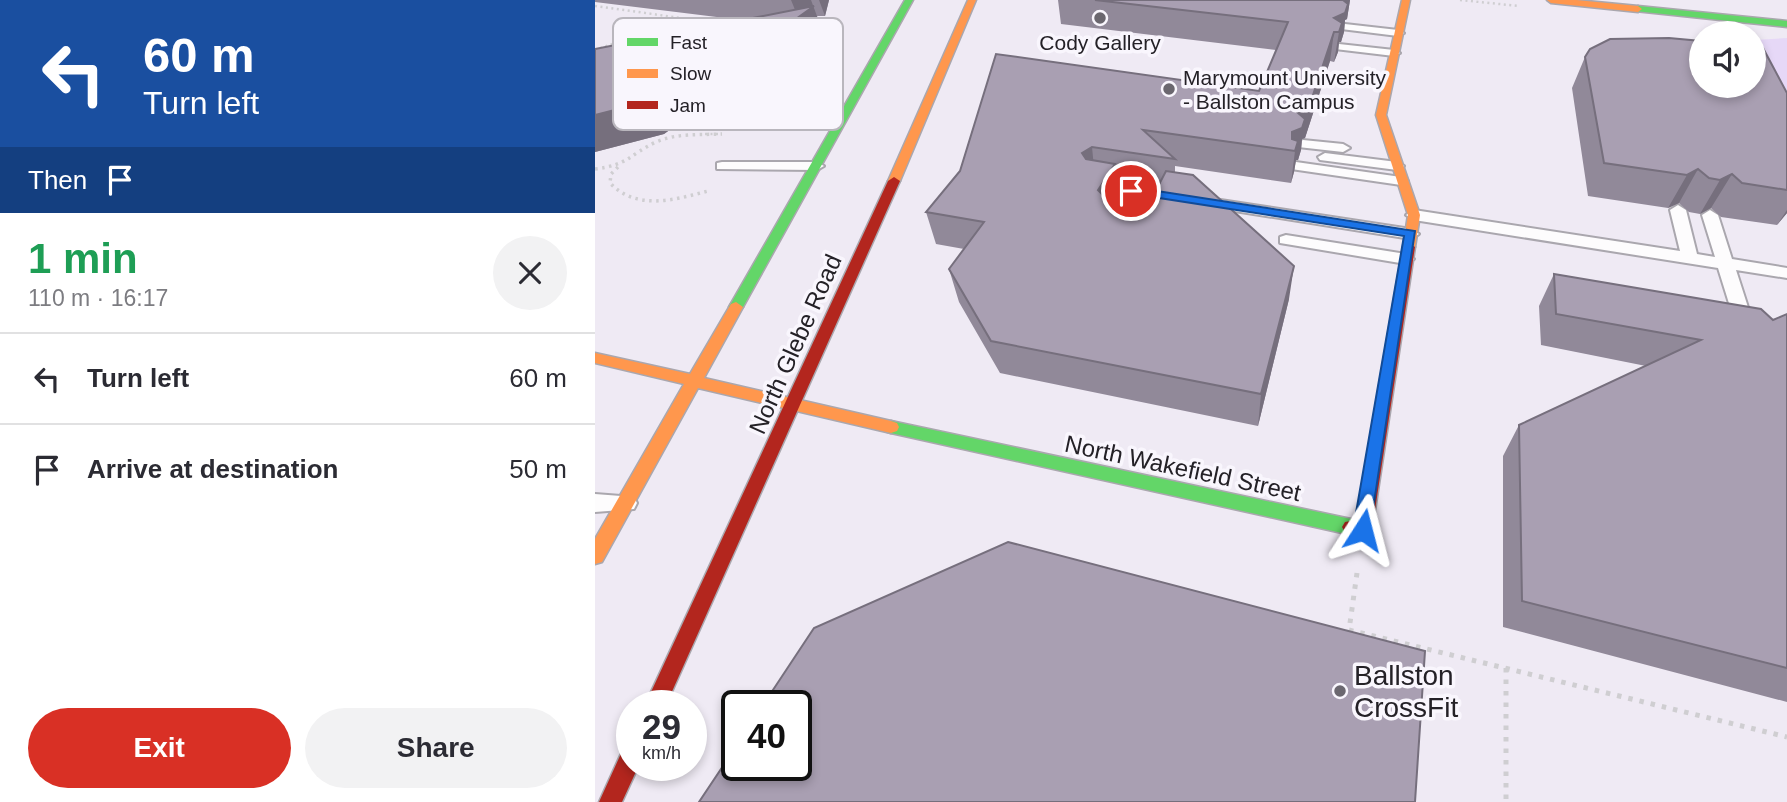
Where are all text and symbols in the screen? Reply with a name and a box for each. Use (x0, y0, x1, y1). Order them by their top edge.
marker: Cody Gallery (1092, 10, 1108, 26)
legend (613, 18, 843, 130)
map controls (1689, 21, 1766, 98)
button: sound (1689, 21, 1766, 98)
icon: left (28, 28, 119, 119)
text: 60 m (143, 28, 255, 82)
place label: Cody Gallery (1039, 31, 1161, 54)
text: Fast (670, 32, 708, 53)
text: Slow (670, 63, 711, 84)
place label: Marymount University - Ballston Campus (1183, 66, 1387, 113)
marker: Marymount University - Ballston Campus (1161, 81, 1177, 97)
text: Turn left (143, 85, 259, 121)
text: Jam (670, 95, 706, 116)
icon: arrive (101, 161, 139, 199)
pin (1101, 161, 1161, 221)
text: Then (28, 165, 87, 195)
icon: arrive (1112, 172, 1150, 210)
text: 1 min (28, 235, 138, 282)
button: close (493, 236, 567, 310)
street label: North Glebe Road (743, 250, 847, 438)
text: 110 m · 16:17 (28, 285, 168, 311)
icon: left (28, 360, 66, 398)
text: Turn left (87, 363, 189, 393)
text: 60 m (509, 363, 567, 393)
street label: North Wakefield Street (1063, 430, 1304, 506)
icon: arrive (28, 451, 66, 489)
text: Arrive at destination (87, 454, 338, 484)
text: 50 m (509, 454, 567, 484)
position arrow (1326, 493, 1400, 567)
place label: Ballston CrossFit (1354, 660, 1458, 723)
marker: Ballston CrossFit (1332, 683, 1348, 699)
speed limit sign: 40 (721, 690, 812, 781)
text: 29 (642, 707, 681, 746)
button: Exit (28, 708, 291, 788)
button: Share (305, 708, 567, 788)
text: km/h (642, 743, 681, 763)

